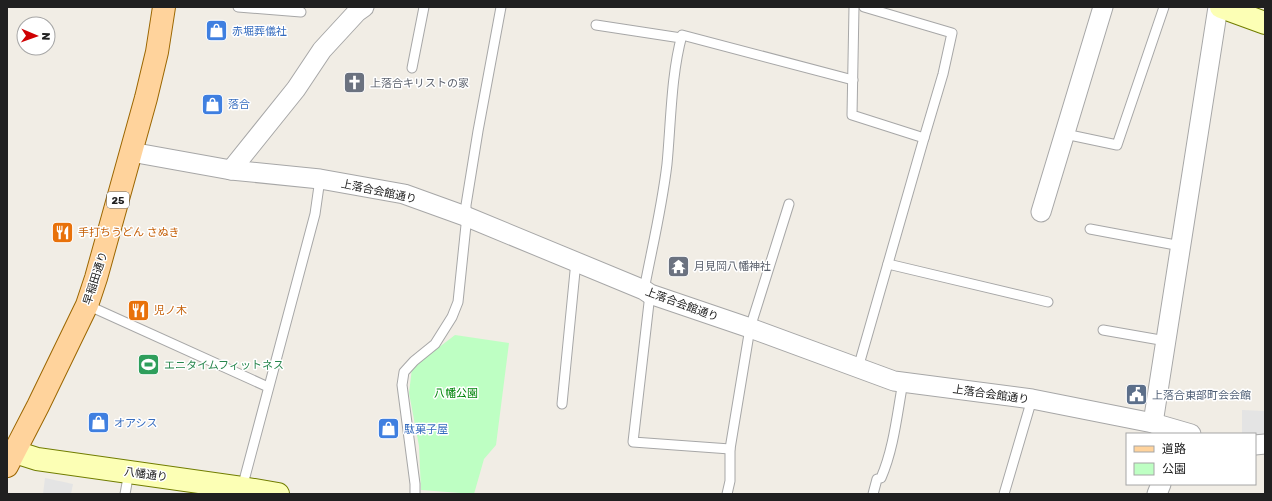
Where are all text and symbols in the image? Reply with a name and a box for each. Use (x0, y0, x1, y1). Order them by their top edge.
north arrow (16, 16, 56, 56)
shop icon: 赤堀葬儀社 (203, 18, 229, 44)
place label: 赤堀葬儀社 (232, 25, 287, 38)
text: N (39, 32, 52, 41)
church icon: 上落合キリストの家 (341, 70, 367, 96)
place label: 上落合キリストの家 (370, 77, 469, 90)
shop icon: 落合 (199, 91, 225, 117)
place label: 落合 (228, 98, 250, 111)
street label: 上落合会館通り (340, 177, 418, 206)
road number: 25 (107, 192, 129, 208)
restaurant icon: 手打ちうどん さぬき (50, 219, 76, 245)
place label: 手打ちうどん さぬき (78, 226, 179, 239)
street label: 早稲田通り (81, 250, 110, 306)
temple icon: 月見岡八幡神社 (666, 253, 692, 279)
place label: 月見岡八幡神社 (694, 260, 771, 273)
street label: 上落合会館通り (643, 285, 720, 324)
restaurant icon: 児ノ木 (125, 297, 151, 323)
place label: 児ノ木 (154, 304, 187, 317)
sports icon: エニタイムフィットネス (135, 352, 161, 378)
place label: エニタイムフィットネス (164, 359, 284, 372)
public building icon: 上落合東部町会会館 (1123, 382, 1149, 408)
street label: 上落合会館通り (952, 383, 1030, 406)
park label: 八幡公園 (434, 387, 478, 400)
place label: 上落合東部町会会館 (1152, 389, 1251, 402)
shop icon: オアシス (86, 410, 112, 436)
shop icon: 駄菓子屋 (376, 416, 402, 442)
place label: オアシス (114, 417, 158, 430)
place label: 駄菓子屋 (404, 423, 448, 436)
legend (1126, 433, 1256, 485)
text: 道路 (1162, 442, 1186, 456)
text: 公園 (1162, 462, 1186, 476)
street label: 八幡通り (123, 465, 169, 484)

